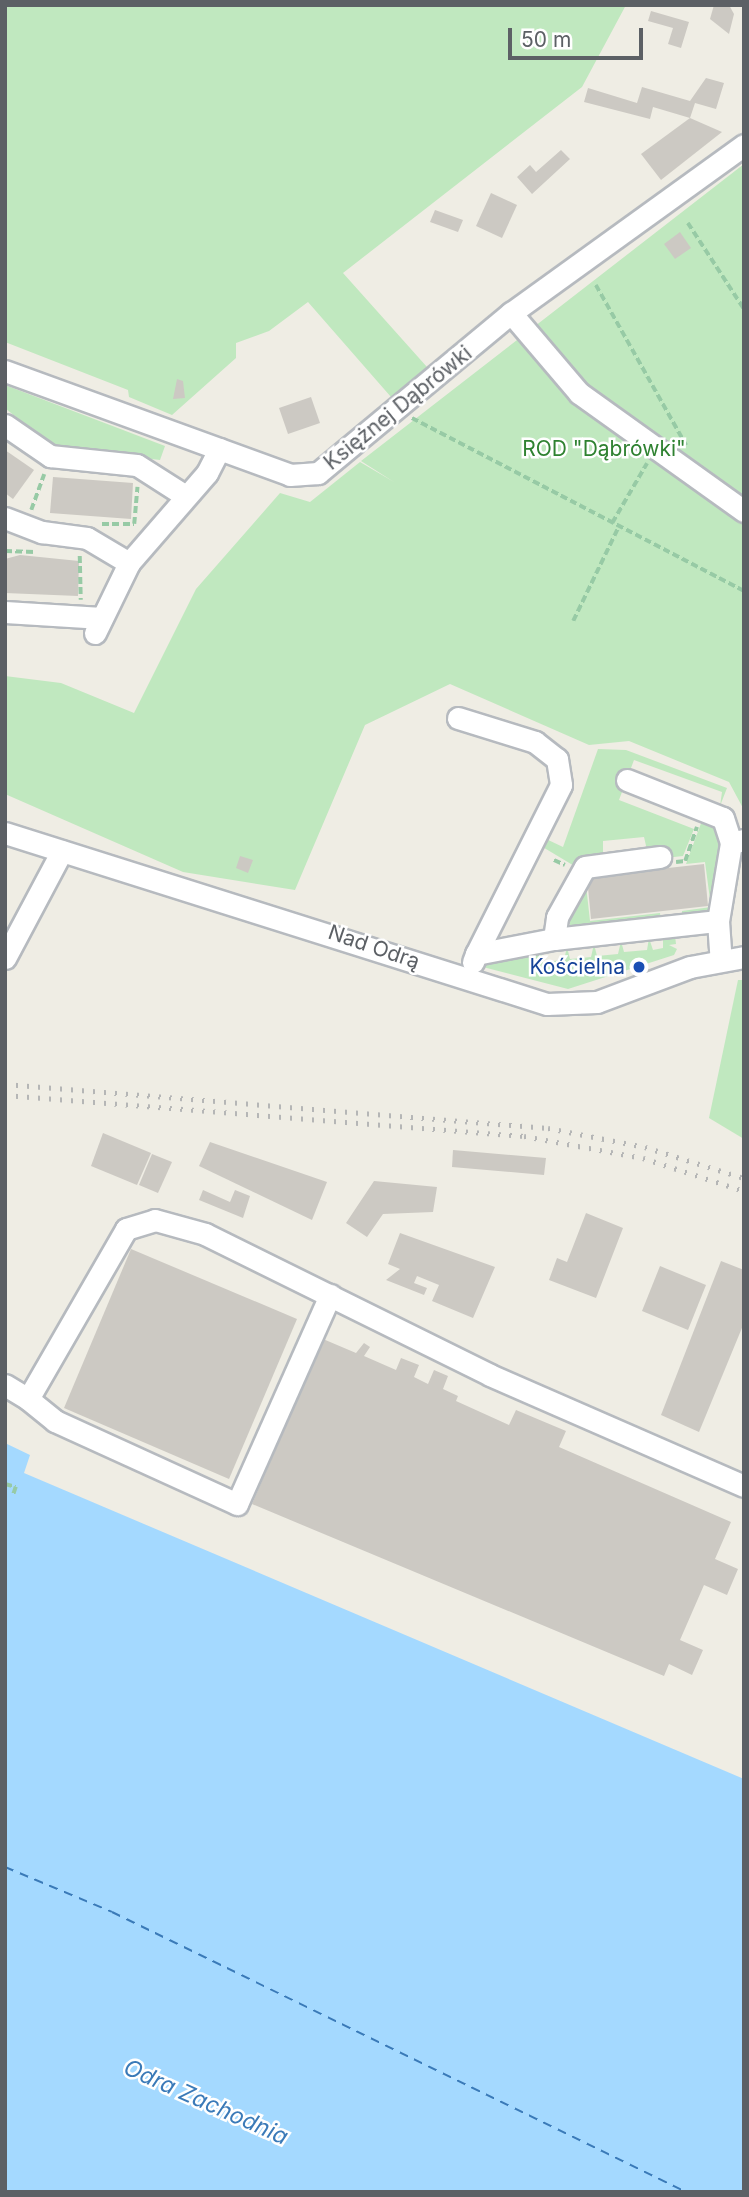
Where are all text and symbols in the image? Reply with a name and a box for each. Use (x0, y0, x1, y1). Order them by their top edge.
scale bar (511, 14, 646, 58)
text: 50 m (521, 27, 571, 52)
street label: Księżnej Dąbrówki (319, 341, 477, 475)
park label: ROD "Dąbrówki" (522, 436, 686, 462)
street label: Nad Odrą (325, 920, 423, 974)
place label: Kościelna (529, 954, 625, 980)
marker: Kościelna (631, 959, 647, 975)
water label: Odra Zachodnia (119, 2053, 293, 2151)

